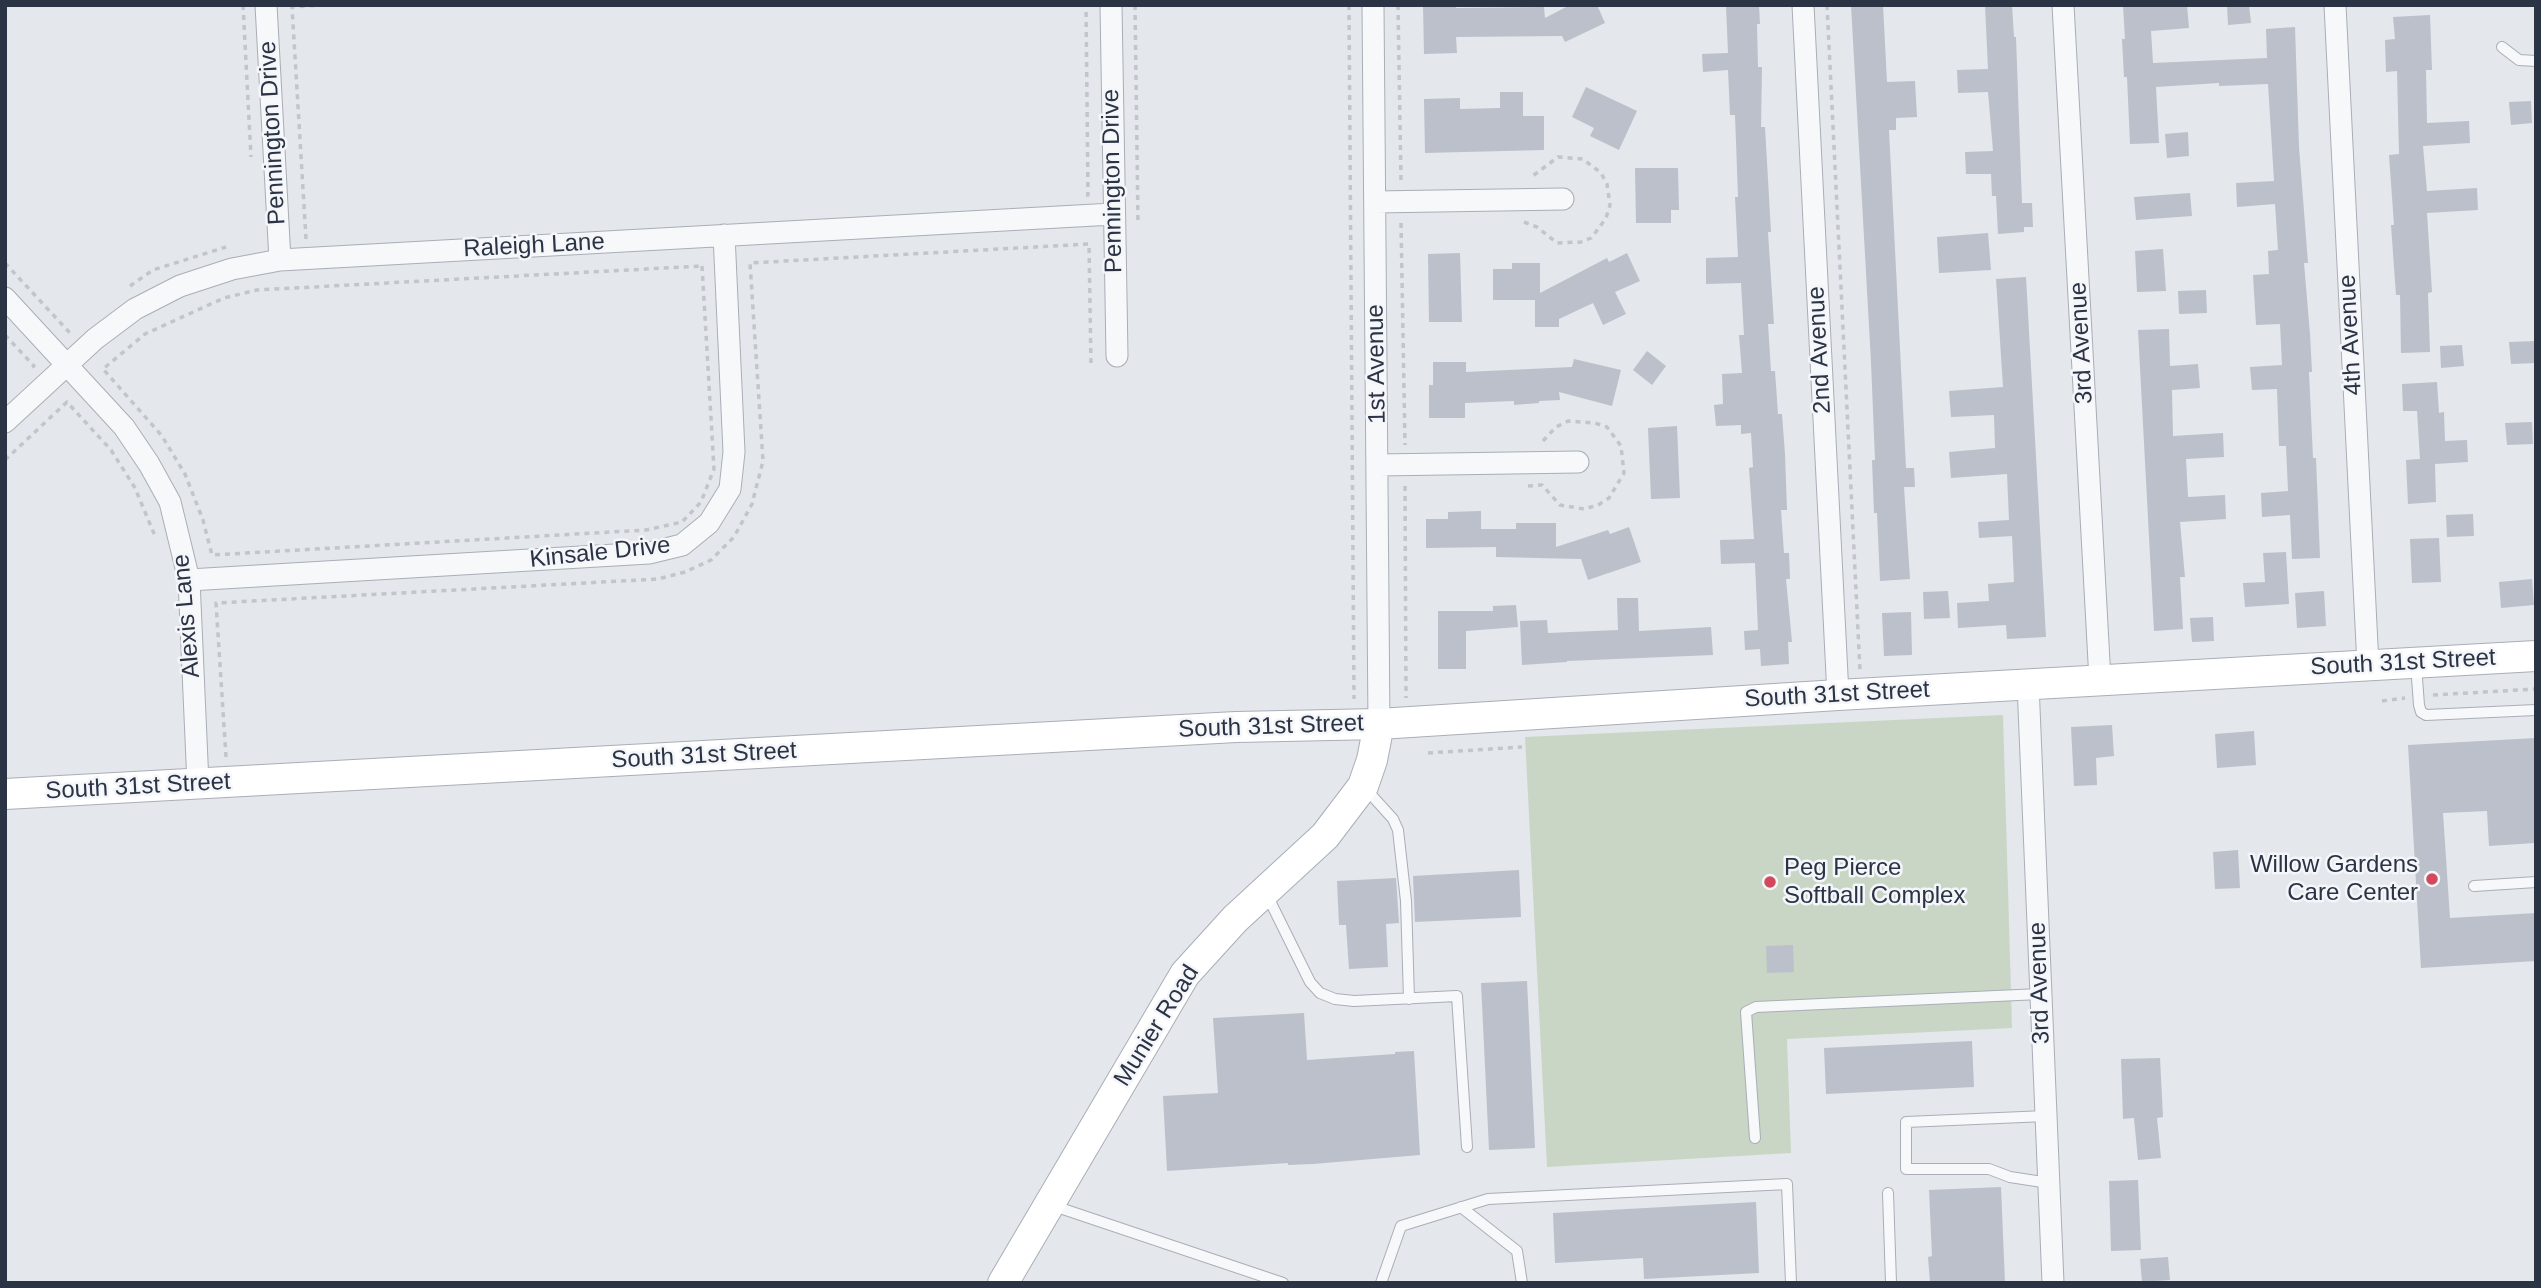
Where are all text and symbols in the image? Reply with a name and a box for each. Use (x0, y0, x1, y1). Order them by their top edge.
street label: Pennington Drive (254, 40, 292, 226)
street label: Pennington Drive (1097, 89, 1129, 273)
street label: Raleigh Lane (463, 228, 605, 264)
street label: 4th Avenue (2333, 274, 2369, 396)
street label: 3rd Avenue (2064, 281, 2100, 405)
street label: 2nd Avenue (1802, 285, 1838, 415)
street label: 1st Avenue (1362, 304, 1392, 424)
street label: Kinsale Drive (528, 531, 672, 575)
street label: Alexis Lane (167, 553, 207, 679)
street label: South 31st Street (2310, 644, 2496, 682)
street label: South 31st Street (1744, 676, 1930, 714)
street label: South 31st Street (1178, 709, 1364, 745)
street label: South 31st Street (611, 737, 797, 775)
street label: South 31st Street (45, 768, 231, 806)
place label: Willow Gardens Care Center (2250, 851, 2418, 907)
place label: Peg Pierce Softball Complex (1784, 854, 1965, 910)
marker: Willow Gardens Care Center (2424, 871, 2440, 887)
marker: Peg Pierce Softball Complex (1762, 874, 1778, 890)
street label: 3rd Avenue (2023, 921, 2057, 1045)
street label: Munier Road (1108, 960, 1206, 1092)

